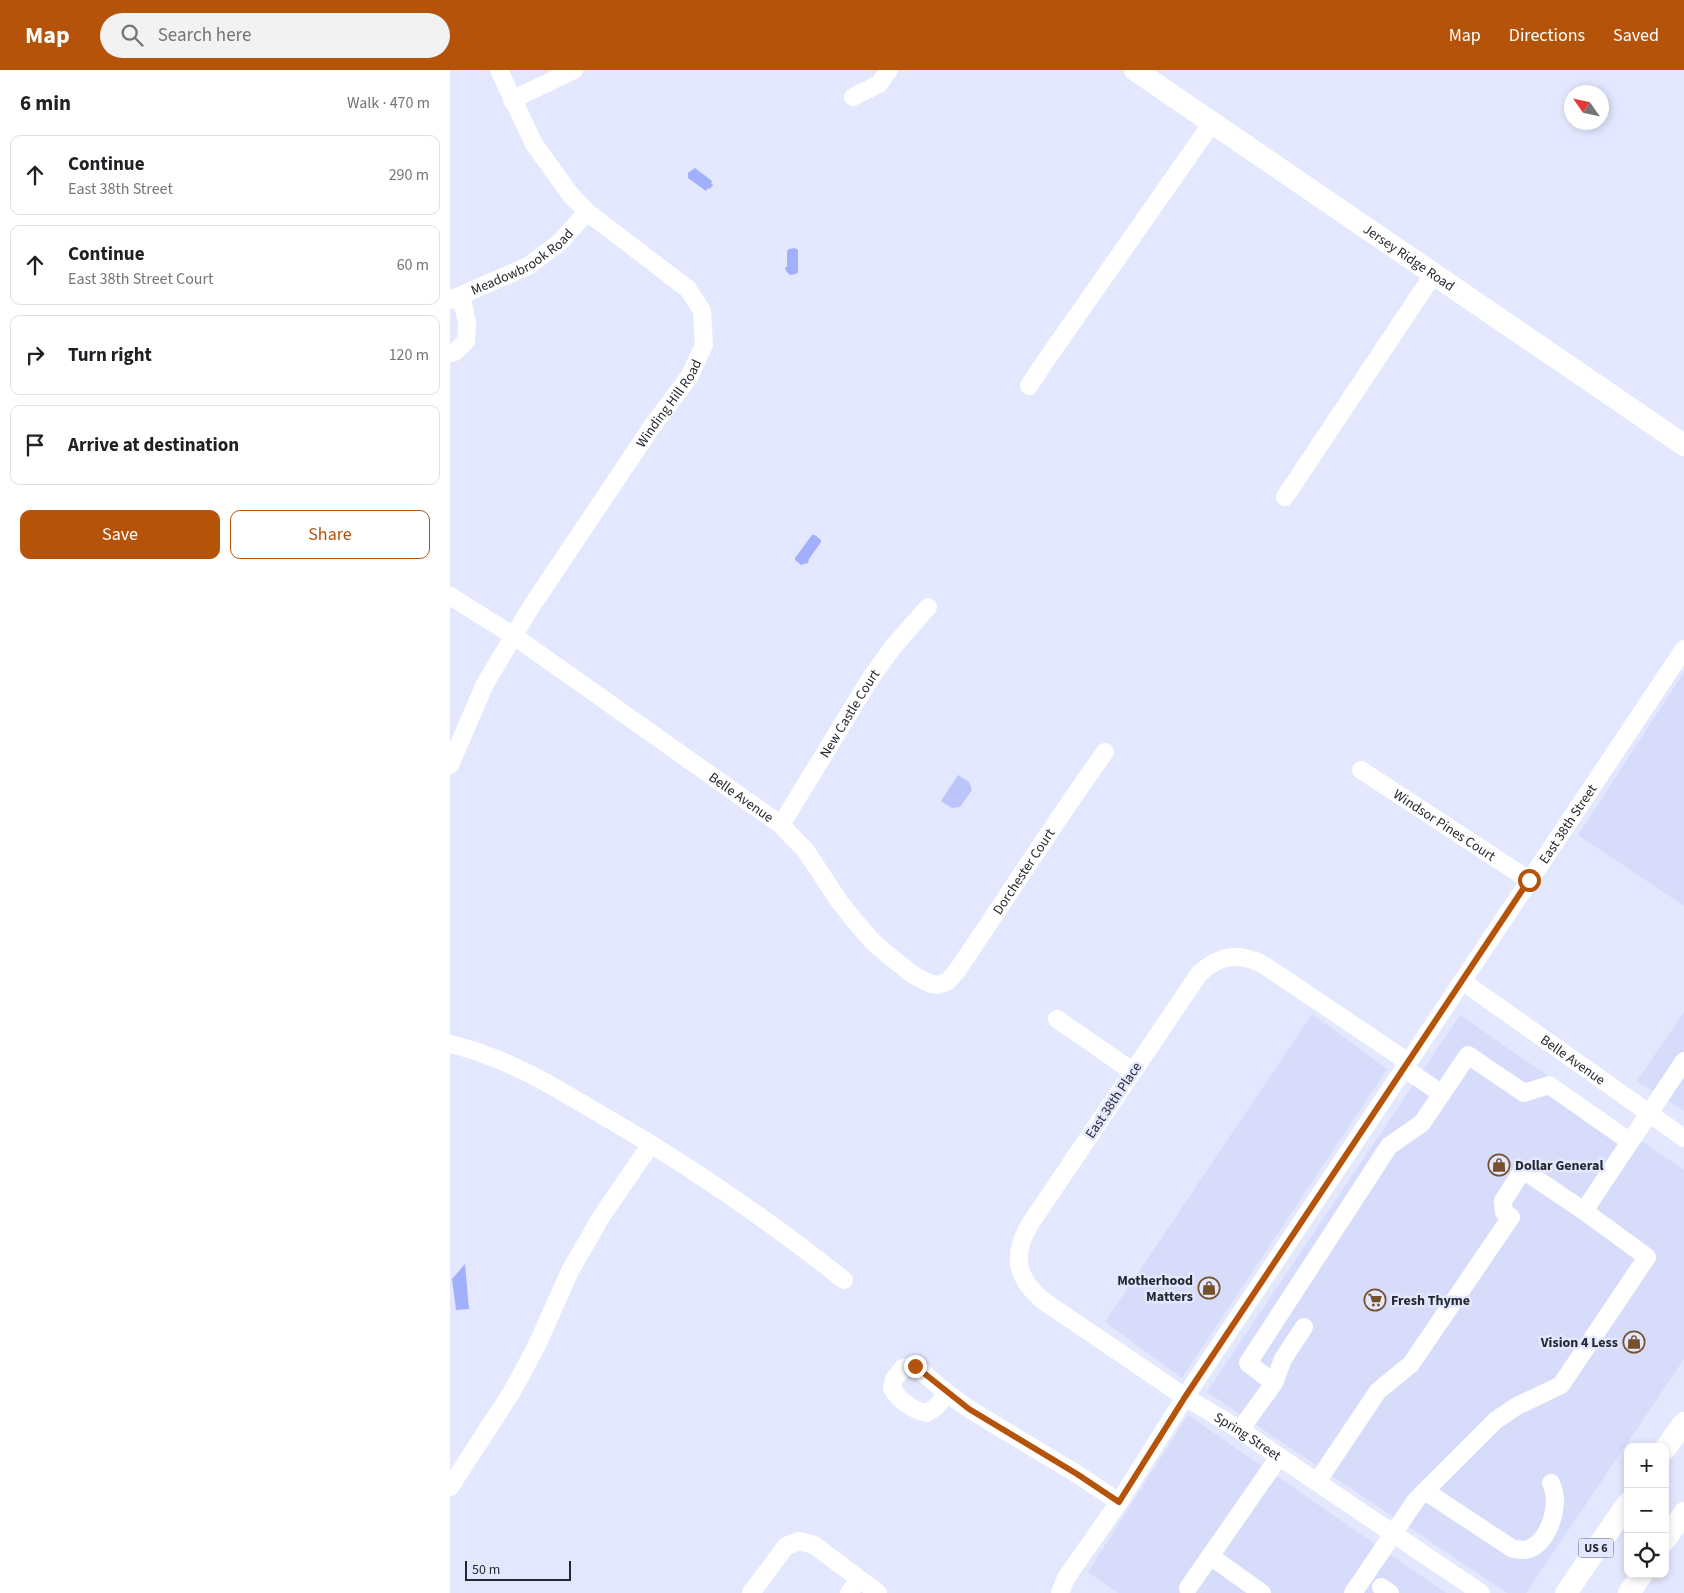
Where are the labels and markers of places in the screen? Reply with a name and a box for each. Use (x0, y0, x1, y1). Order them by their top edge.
shop icon: Dollar General (1487, 1153, 1511, 1177)
place label: Dollar General (1515, 1156, 1603, 1176)
place label: Motherhood Matters (1117, 1271, 1193, 1307)
shop icon: Motherhood Matters (1197, 1276, 1221, 1300)
supermarket icon: Fresh Thyme (1363, 1288, 1387, 1312)
place label: Fresh Thyme (1391, 1291, 1470, 1311)
shop icon: Vision 4 Less (1622, 1330, 1646, 1354)
place label: Vision 4 Less (1540, 1333, 1618, 1353)

